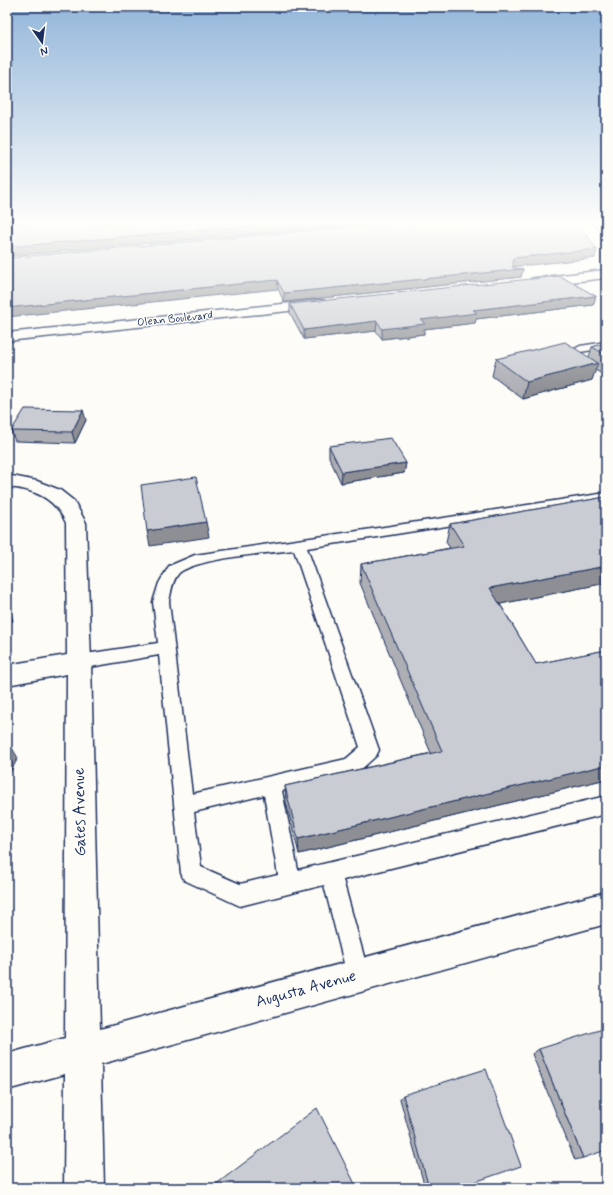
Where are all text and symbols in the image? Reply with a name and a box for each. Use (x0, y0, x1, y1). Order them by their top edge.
north arrow (22, 22, 62, 62)
text: N (39, 43, 49, 58)
street label: Olean Boulevard (137, 308, 213, 330)
street label: Gates Avenue (69, 767, 91, 857)
street label: Augusta Avenue (253, 965, 359, 1013)

